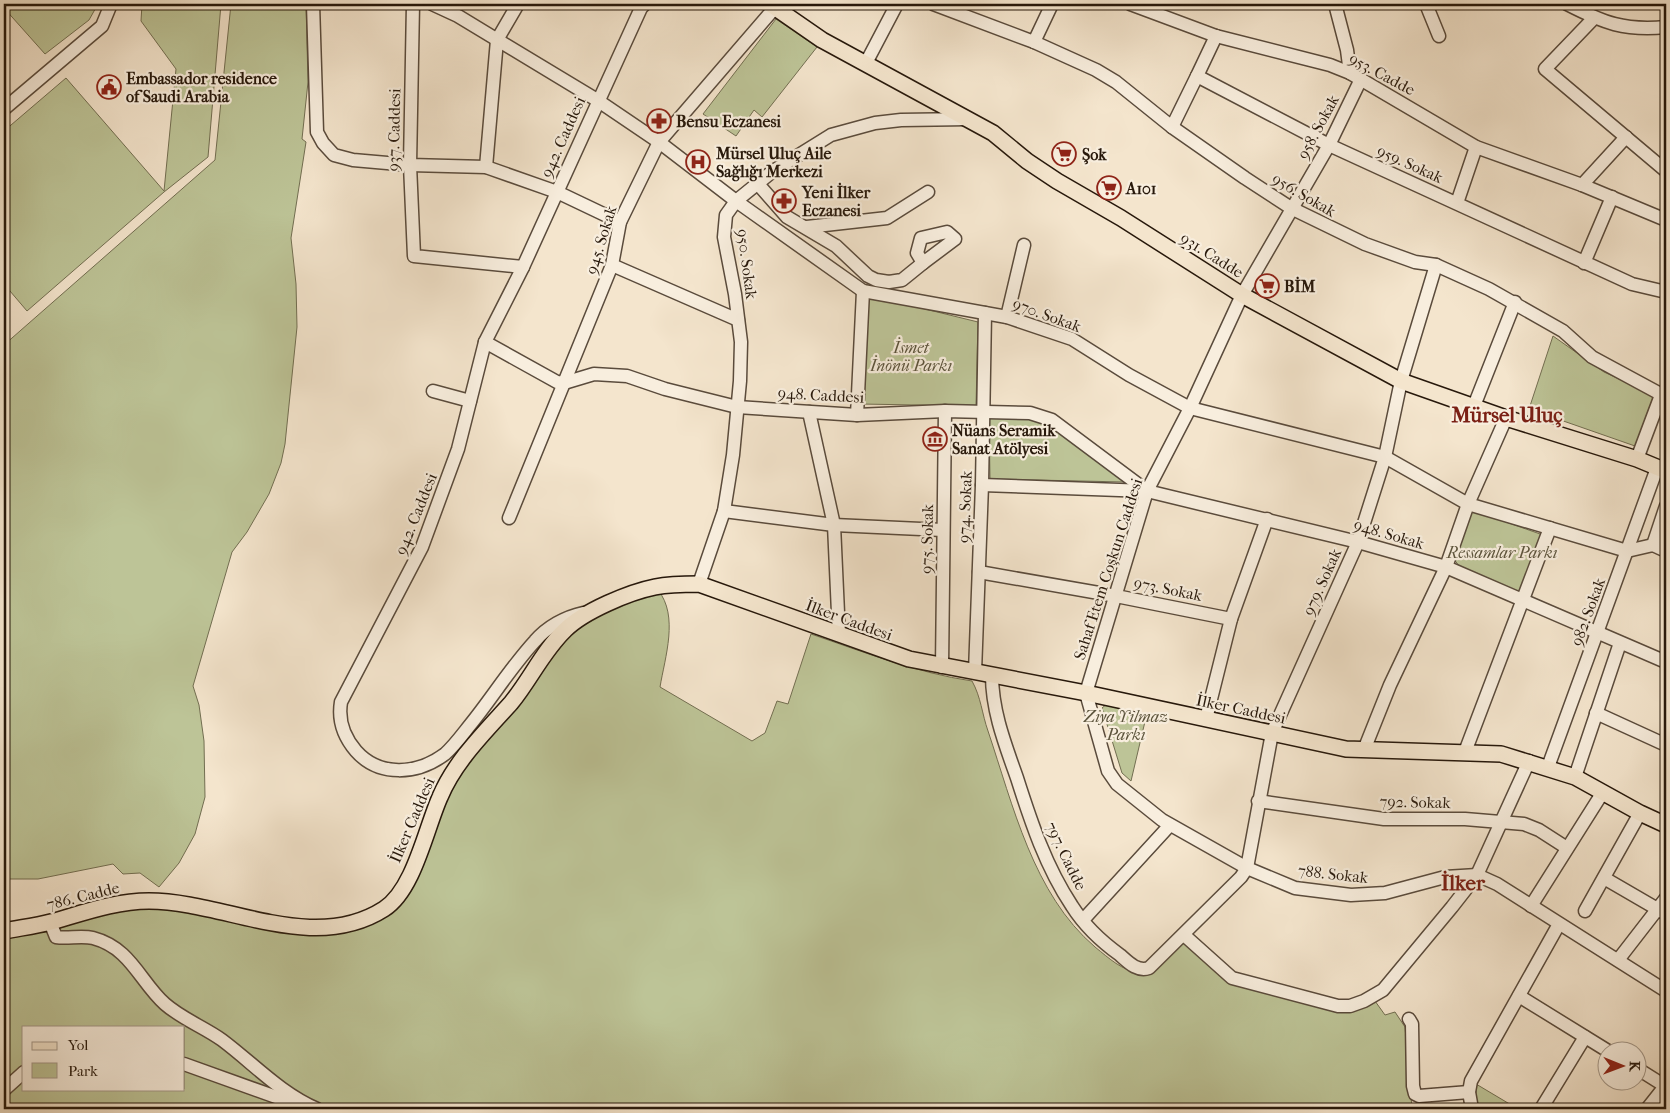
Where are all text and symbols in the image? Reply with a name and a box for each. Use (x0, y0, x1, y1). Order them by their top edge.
street label: 953. Cadde (1346, 49, 1418, 99)
place label: Embassador residence of Saudi Arabia (126, 69, 277, 106)
public building icon: Embassador residence of Saudi Arabia (96, 74, 122, 100)
street label: 937. Caddesi (384, 88, 404, 172)
street label: 958. Sokak (1293, 91, 1343, 162)
street label: 942. Caddesi (537, 93, 589, 180)
pharmacy icon: Bensu Eczanesi (646, 108, 672, 134)
place label: Bensu Eczanesi (676, 112, 781, 131)
supermarket icon: Şok (1051, 141, 1077, 167)
street label: 959. Sokak (1374, 141, 1447, 187)
place label: Mürsel Uluç Aile Sağlığı Merkezi (715, 144, 832, 182)
place label: Şok (1082, 145, 1107, 165)
hospital icon: Mürsel Uluç Aile Sağlığı Merkezi (685, 149, 711, 175)
street label: 956. Sokak (1269, 169, 1340, 221)
supermarket icon: A101 (1096, 175, 1122, 201)
place label: A101 (1125, 179, 1157, 198)
place label: Yeni İlker Eczanesi (801, 182, 871, 220)
pharmacy icon: Yeni İlker Eczanesi (771, 188, 797, 214)
street label: 945. Sokak (582, 203, 621, 277)
street label: 950. Sokak (733, 228, 761, 301)
street label: 931. Cadde (1177, 228, 1247, 282)
supermarket icon: BİM (1254, 273, 1280, 299)
place label: BİM (1284, 276, 1316, 296)
street label: 970. Sokak (1010, 294, 1085, 336)
park label: İsmet İnönü Parkı (869, 337, 952, 375)
street label: 948. Caddesi (777, 383, 865, 407)
district label: Mürsel Uluç (1450, 403, 1563, 428)
place label: Nüans Seramik Sanat Atölyesi (952, 421, 1056, 459)
museum icon: Nüans Seramik Sanat Atölyesi (922, 426, 948, 452)
street label: 942. Caddesi (391, 470, 441, 558)
street label: 974. Sokak (954, 470, 976, 543)
street label: Sahaf Etem Coşkun Caddesi (1070, 476, 1147, 663)
street label: 975. Sokak (917, 503, 937, 574)
street label: 948. Sokak (1352, 515, 1427, 553)
park label: Ressamlar Parkı (1446, 543, 1558, 562)
street label: 979. Sokak (1299, 545, 1345, 618)
street label: 973. Sokak (1132, 573, 1205, 605)
street label: 982. Sokak (1567, 575, 1609, 649)
street label: İlker Caddesi (803, 596, 895, 645)
street label: İlker Caddesi (1195, 690, 1288, 728)
park label: Ziya Yılmaz Parkı (1083, 707, 1168, 744)
street label: İlker Caddesi (385, 774, 439, 866)
street label: 792. Sokak (1379, 792, 1451, 812)
street label: 797. Cadde (1041, 819, 1091, 893)
street label: 788. Sokak (1297, 861, 1370, 887)
district label: İlker (1441, 870, 1486, 895)
street label: 786. Cadde (45, 878, 121, 914)
legend (22, 1026, 185, 1090)
text: Yol (67, 1036, 88, 1054)
north arrow (1598, 1040, 1648, 1090)
text: K (1626, 1061, 1643, 1072)
text: Park (68, 1062, 98, 1080)

